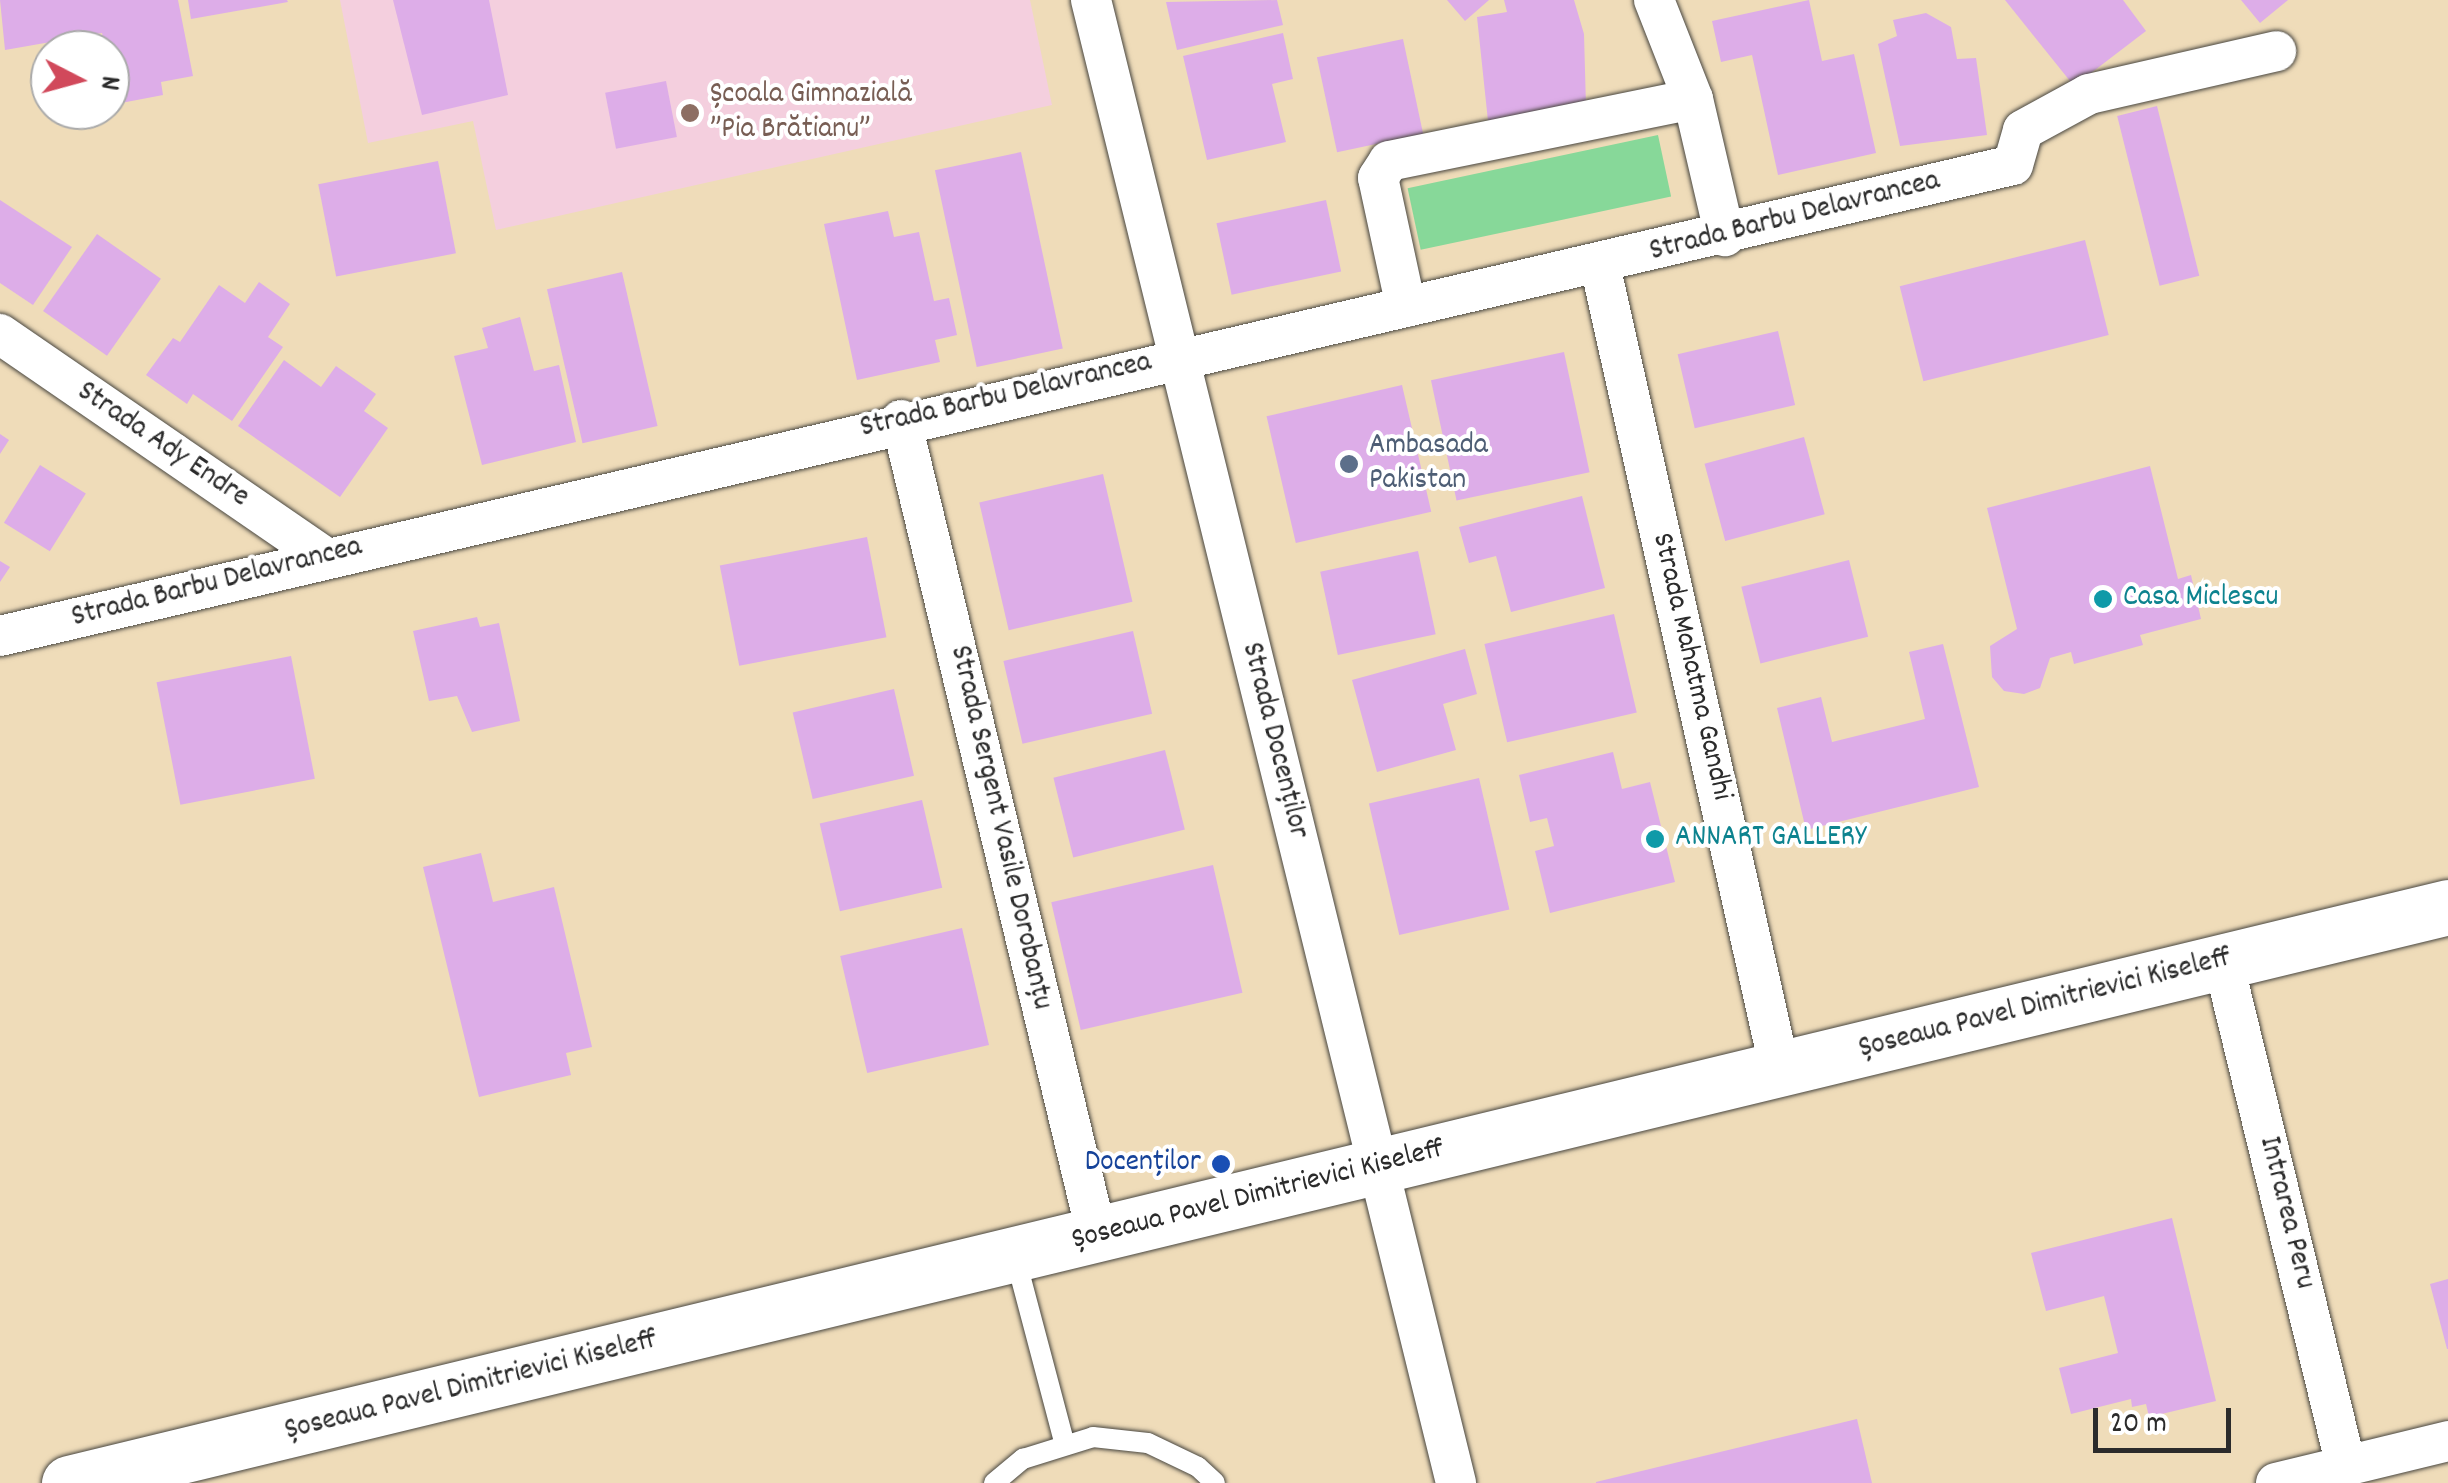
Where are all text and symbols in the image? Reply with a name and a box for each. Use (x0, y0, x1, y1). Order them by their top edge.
north arrow (30, 30, 130, 130)
text: N (87, 74, 128, 92)
place label: Școala Gimnazială ”Pia Brătianu” (710, 78, 912, 148)
marker: Școala Gimnazială ”Pia Brătianu” (679, 102, 701, 124)
street label: Strada Barbu Delavrancea (1646, 165, 1944, 271)
street label: Strada Barbu Delavrancea (857, 346, 1155, 448)
street label: Strada Ady Endre (69, 375, 255, 517)
place label: Ambasada Pakistan (1369, 429, 1488, 500)
marker: Ambasada Pakistan (1338, 453, 1360, 475)
street label: Strada Mahatma Gandhi (1642, 530, 1738, 804)
street label: Strada Barbu Delavrancea (68, 531, 366, 637)
place label: Casa Miclescu (2123, 581, 2279, 617)
marker: Casa Miclescu (2092, 588, 2114, 610)
street label: Strada Docenților (1231, 639, 1315, 843)
street label: Strada Sergent Vasile Dorobanțu (940, 643, 1058, 1013)
place label: ANNART GALLERY (1675, 821, 1866, 857)
marker: ANNART GALLERY (1644, 828, 1666, 850)
street label: Șoseaua Pavel Dimitrievici Kiseleff (1856, 941, 2236, 1069)
street label: Șoseaua Pavel Dimitrievici Kiseleff (1069, 1132, 1449, 1260)
street label: Intrarea Peru (2249, 1133, 2321, 1293)
place label: Docenților (1085, 1146, 1201, 1182)
marker: Docenților (1210, 1153, 1232, 1175)
street label: Șoseaua Pavel Dimitrievici Kiseleff (282, 1323, 662, 1451)
scale bar (2098, 1388, 2236, 1450)
text: 20 m (2110, 1404, 2167, 1447)

